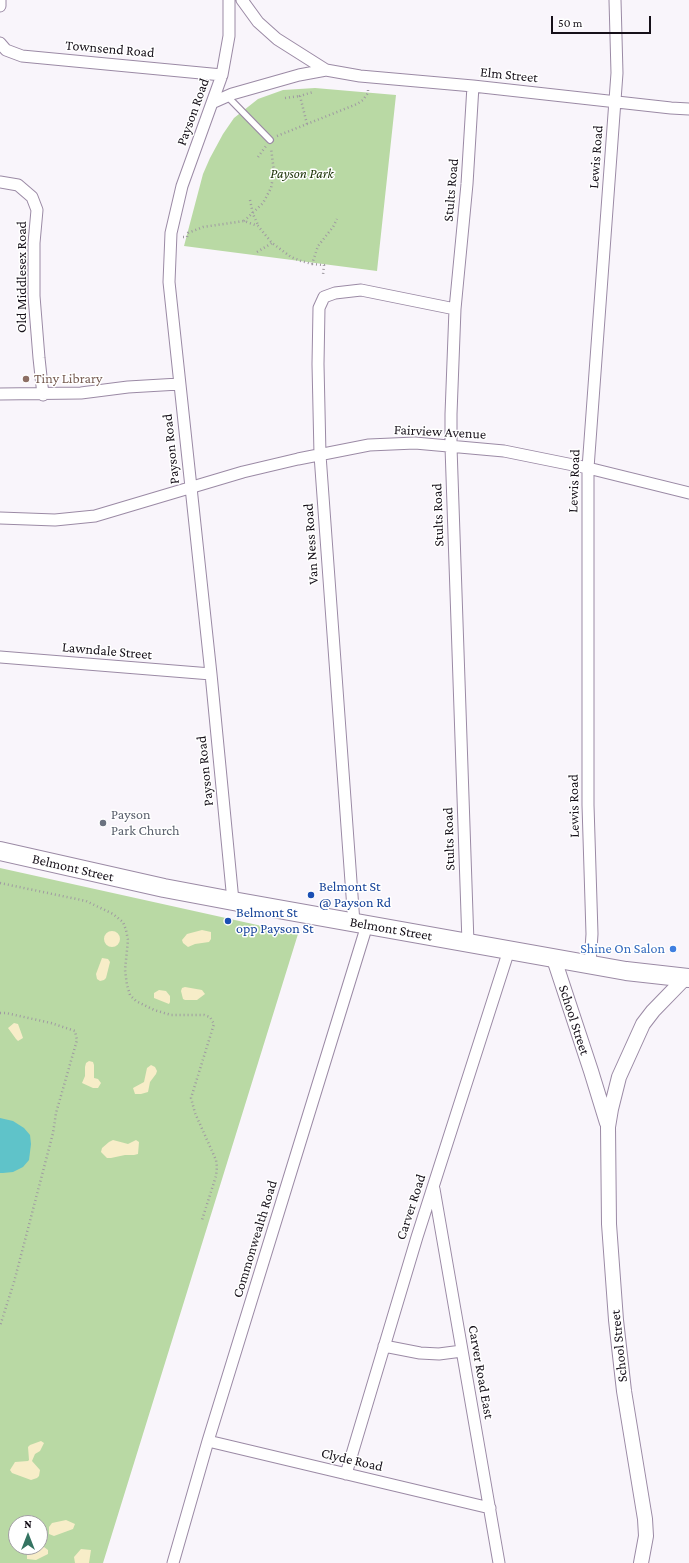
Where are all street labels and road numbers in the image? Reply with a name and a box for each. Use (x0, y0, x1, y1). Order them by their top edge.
street label: Townsend Road (65, 37, 155, 61)
street label: Elm Street (479, 64, 539, 86)
street label: Payson Road (173, 76, 213, 148)
street label: Lewis Road (585, 125, 607, 189)
street label: Stults Road (440, 158, 462, 222)
street label: Old Middlesex Road (14, 221, 30, 333)
street label: Payson Road (159, 413, 183, 485)
street label: Fairview Avenue (394, 421, 486, 443)
street label: Lewis Road (564, 449, 584, 513)
street label: Stults Road (429, 483, 447, 547)
street label: Van Ness Road (300, 503, 322, 585)
street label: Lawndale Street (61, 639, 153, 663)
street label: Payson Road (193, 735, 217, 807)
street label: Lewis Road (565, 774, 583, 838)
street label: Stults Road (440, 807, 458, 871)
street label: Belmont Street (31, 850, 115, 886)
street label: Belmont Street (349, 913, 433, 945)
street label: School Street (555, 983, 593, 1057)
street label: Carver Road (392, 1172, 430, 1242)
street label: Commonwealth Road (229, 1178, 281, 1300)
street label: School Street (607, 1309, 631, 1383)
street label: Carver Road East (464, 1324, 498, 1420)
street label: Clyde Road (320, 1445, 384, 1475)

